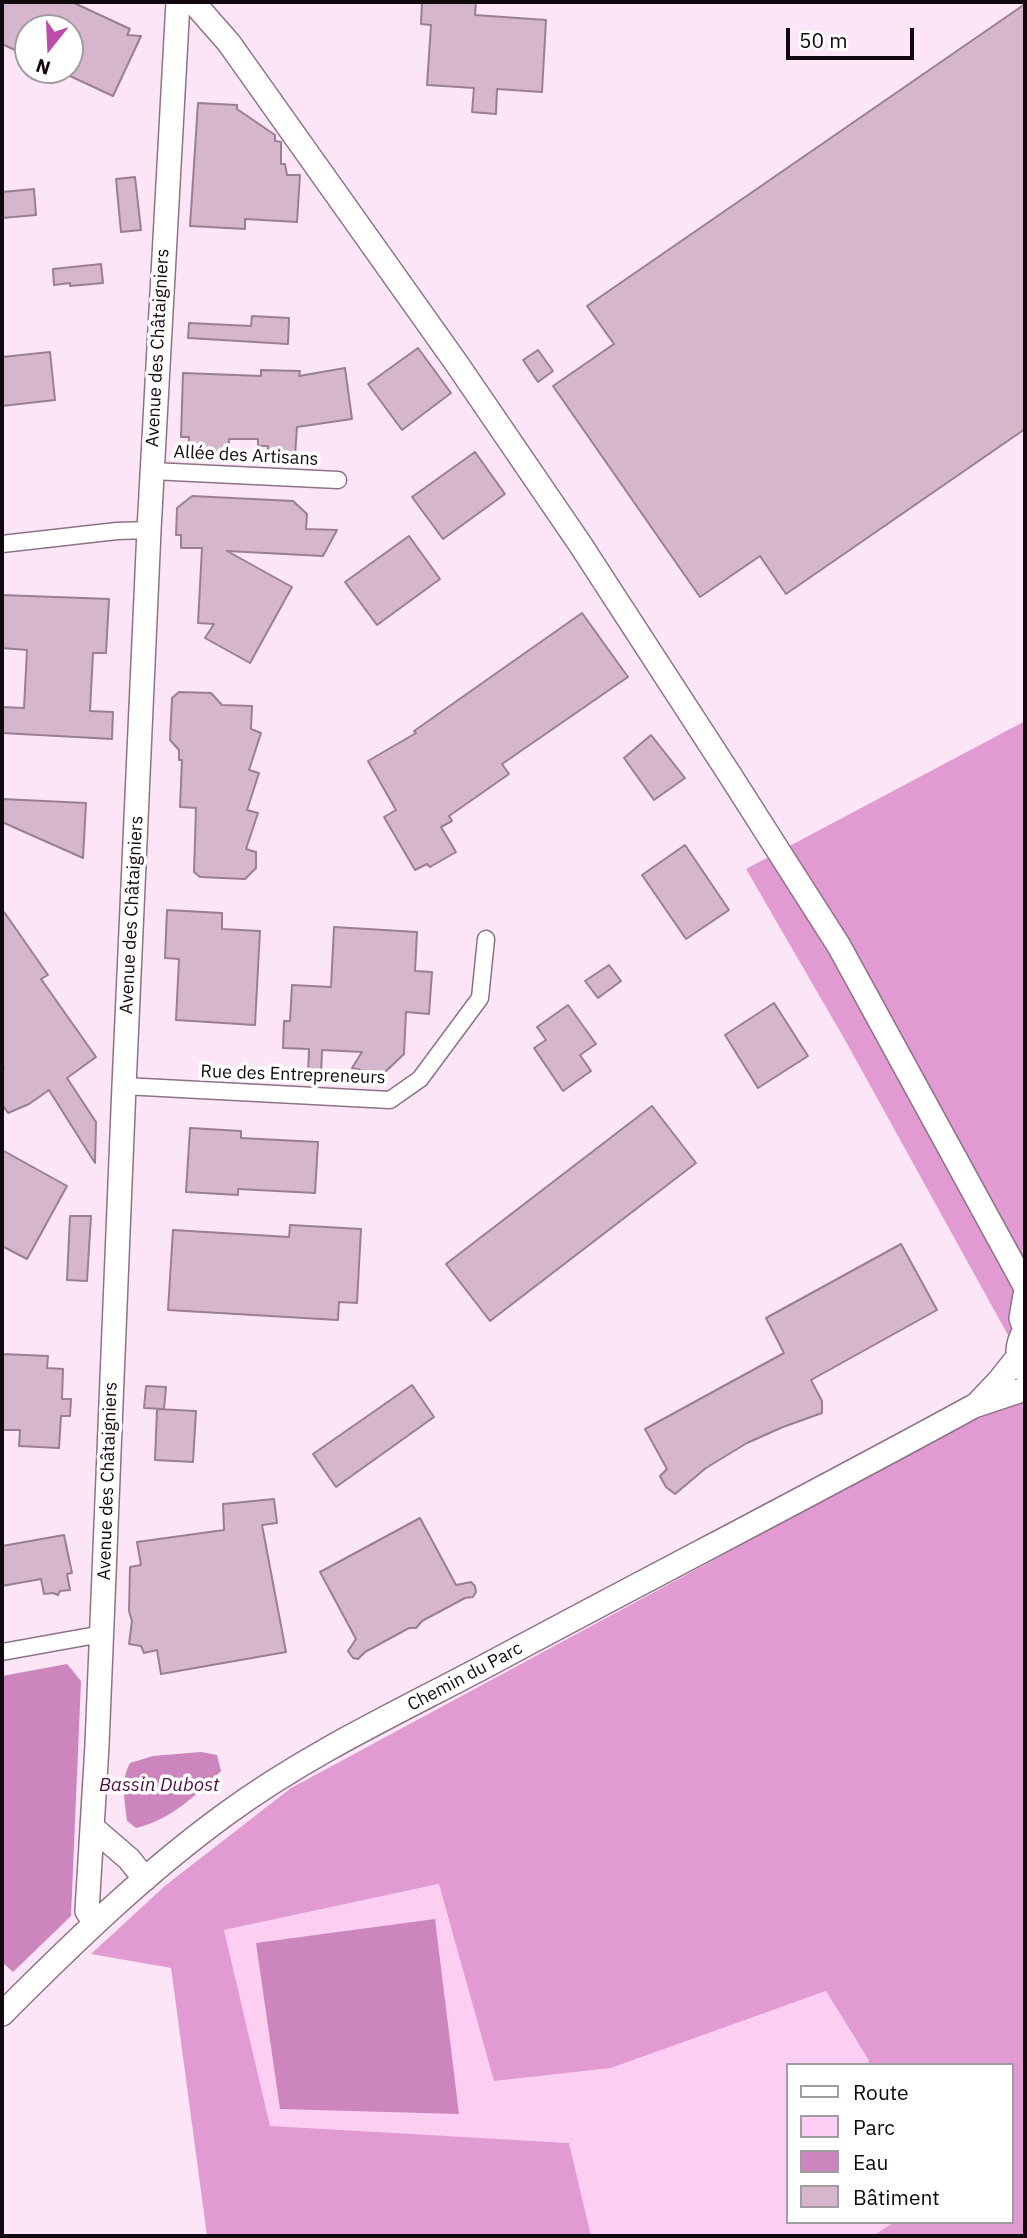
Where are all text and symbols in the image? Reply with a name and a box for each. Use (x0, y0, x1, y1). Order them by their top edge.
north arrow (14, 14, 84, 84)
scale bar (789, 14, 917, 58)
text: 50 m (799, 26, 848, 54)
text: N (33, 54, 53, 81)
street label: Avenue des Châtaigniers (142, 248, 174, 448)
street label: Allée des Artisans (173, 441, 319, 471)
street label: Avenue des Châtaigniers (116, 815, 148, 1015)
street label: Rue des Entrepreneurs (200, 1061, 386, 1089)
street label: Avenue des Châtaigniers (94, 1381, 122, 1581)
street label: Chemin du Parc (404, 1638, 526, 1716)
water label: Bassin Dubost (99, 1775, 219, 1797)
legend (786, 2063, 1013, 2224)
text: Route (853, 2078, 909, 2106)
text: Parc (853, 2113, 895, 2141)
text: Eau (853, 2148, 888, 2176)
text: Bâtiment (853, 2183, 940, 2211)

